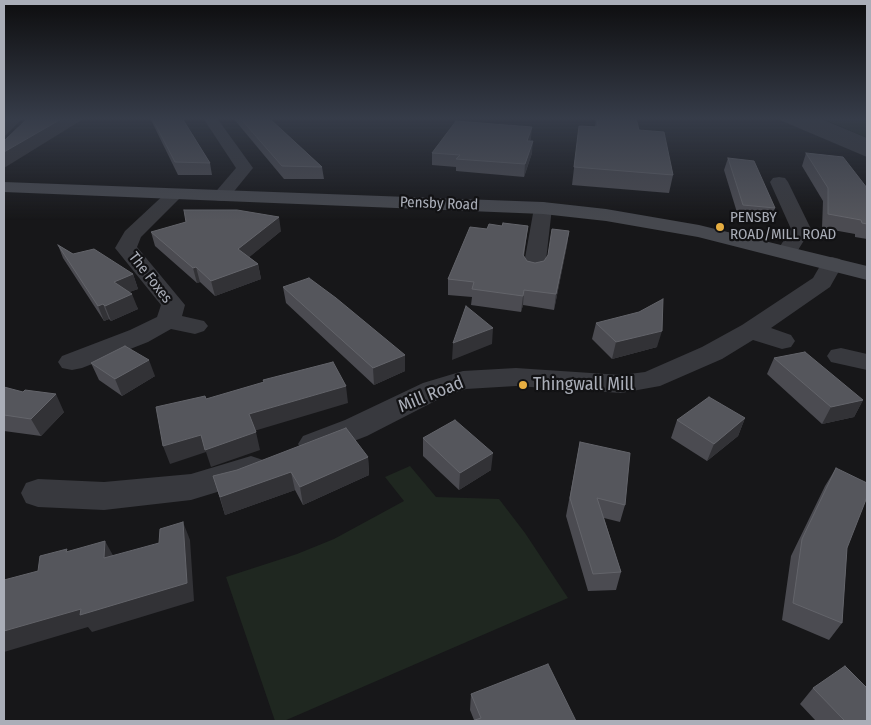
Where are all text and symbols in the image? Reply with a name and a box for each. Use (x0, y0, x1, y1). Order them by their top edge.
street label: Pensby Road (400, 194, 478, 214)
place label: PENSBY ROAD/MILL ROAD (730, 209, 836, 244)
marker: PENSBY ROAD/MILL ROAD (714, 221, 726, 233)
street label: The Foxes (124, 249, 176, 307)
street label: Mill Road (395, 372, 467, 418)
place label: Thingwall Mill (533, 374, 634, 396)
marker: Thingwall Mill (517, 379, 529, 391)

